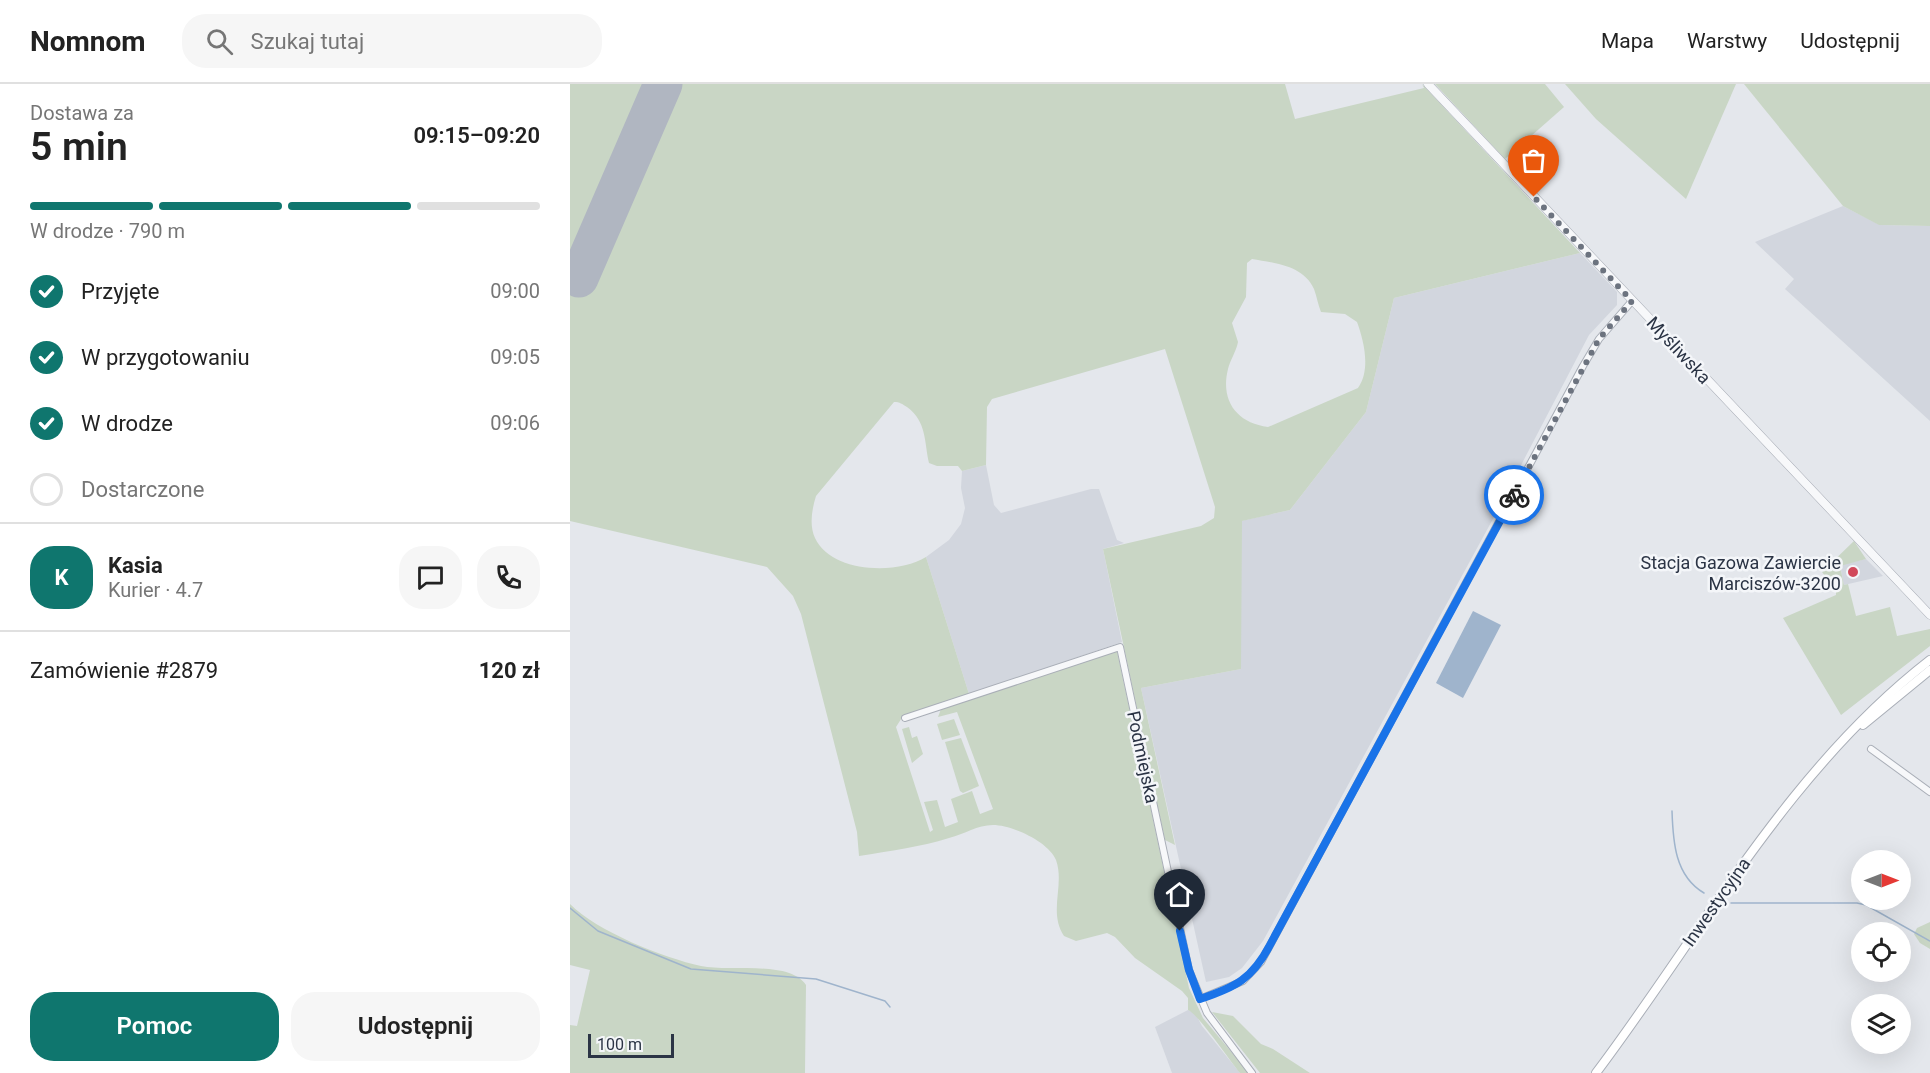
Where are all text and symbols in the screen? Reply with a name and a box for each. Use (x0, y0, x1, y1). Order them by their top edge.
search box (182, 14, 602, 68)
text: Nomnom (30, 25, 146, 58)
icon: search (203, 25, 236, 58)
text: Szukaj tutaj (251, 29, 364, 54)
text: Mapa (1601, 29, 1654, 53)
text: Warstwy (1687, 29, 1767, 53)
text: Udostępnij (1800, 29, 1900, 53)
text: Dostawa za (30, 101, 134, 125)
text: 09:15–09:20 (413, 123, 540, 148)
text: 5 min (30, 124, 128, 170)
pin (1508, 135, 1559, 197)
icon: bag (1517, 144, 1550, 177)
text: W drodze · 790 m (30, 219, 185, 243)
icon: check (30, 275, 63, 308)
text: Przyjęte (81, 279, 159, 304)
text: 09:00 (490, 279, 540, 303)
street label: Myśliwska (1643, 312, 1715, 388)
icon: check (30, 341, 63, 374)
text: W przygotowaniu (81, 345, 250, 370)
text: 09:05 (490, 345, 540, 369)
icon: check (30, 407, 63, 440)
text: W drodze (81, 411, 173, 436)
text: 09:06 (490, 411, 540, 435)
courier (1484, 465, 1544, 525)
text: Dostarczone (81, 477, 204, 502)
icon: bike (1498, 479, 1531, 512)
button: chat (399, 546, 462, 609)
button: phone (477, 546, 540, 609)
place label: Stacja Gazowa Zawiercie Marciszów-3200 (1640, 552, 1841, 594)
text: Kasia (108, 553, 163, 578)
text: K (55, 565, 69, 590)
marker: Stacja Gazowa Zawiercie Marciszów-3200 (1846, 565, 1860, 579)
text: Kurier · 4.7 (108, 578, 203, 602)
text: Zamówienie #2879 (30, 658, 218, 683)
text: 120 zł (479, 658, 540, 683)
street label: Podmiejska (1123, 709, 1163, 805)
north arrow (1851, 850, 1911, 910)
map controls (1851, 850, 1911, 1054)
street label: Inwestycyjna (1678, 854, 1754, 950)
pin (1154, 869, 1205, 931)
icon: home (1163, 878, 1196, 911)
button: locate (1851, 922, 1911, 982)
button: Pomoc (30, 992, 279, 1061)
button: Udostępnij (291, 992, 540, 1061)
button: layers (1851, 994, 1911, 1054)
scale bar (588, 1031, 674, 1058)
text: 100 m (597, 1035, 642, 1054)

